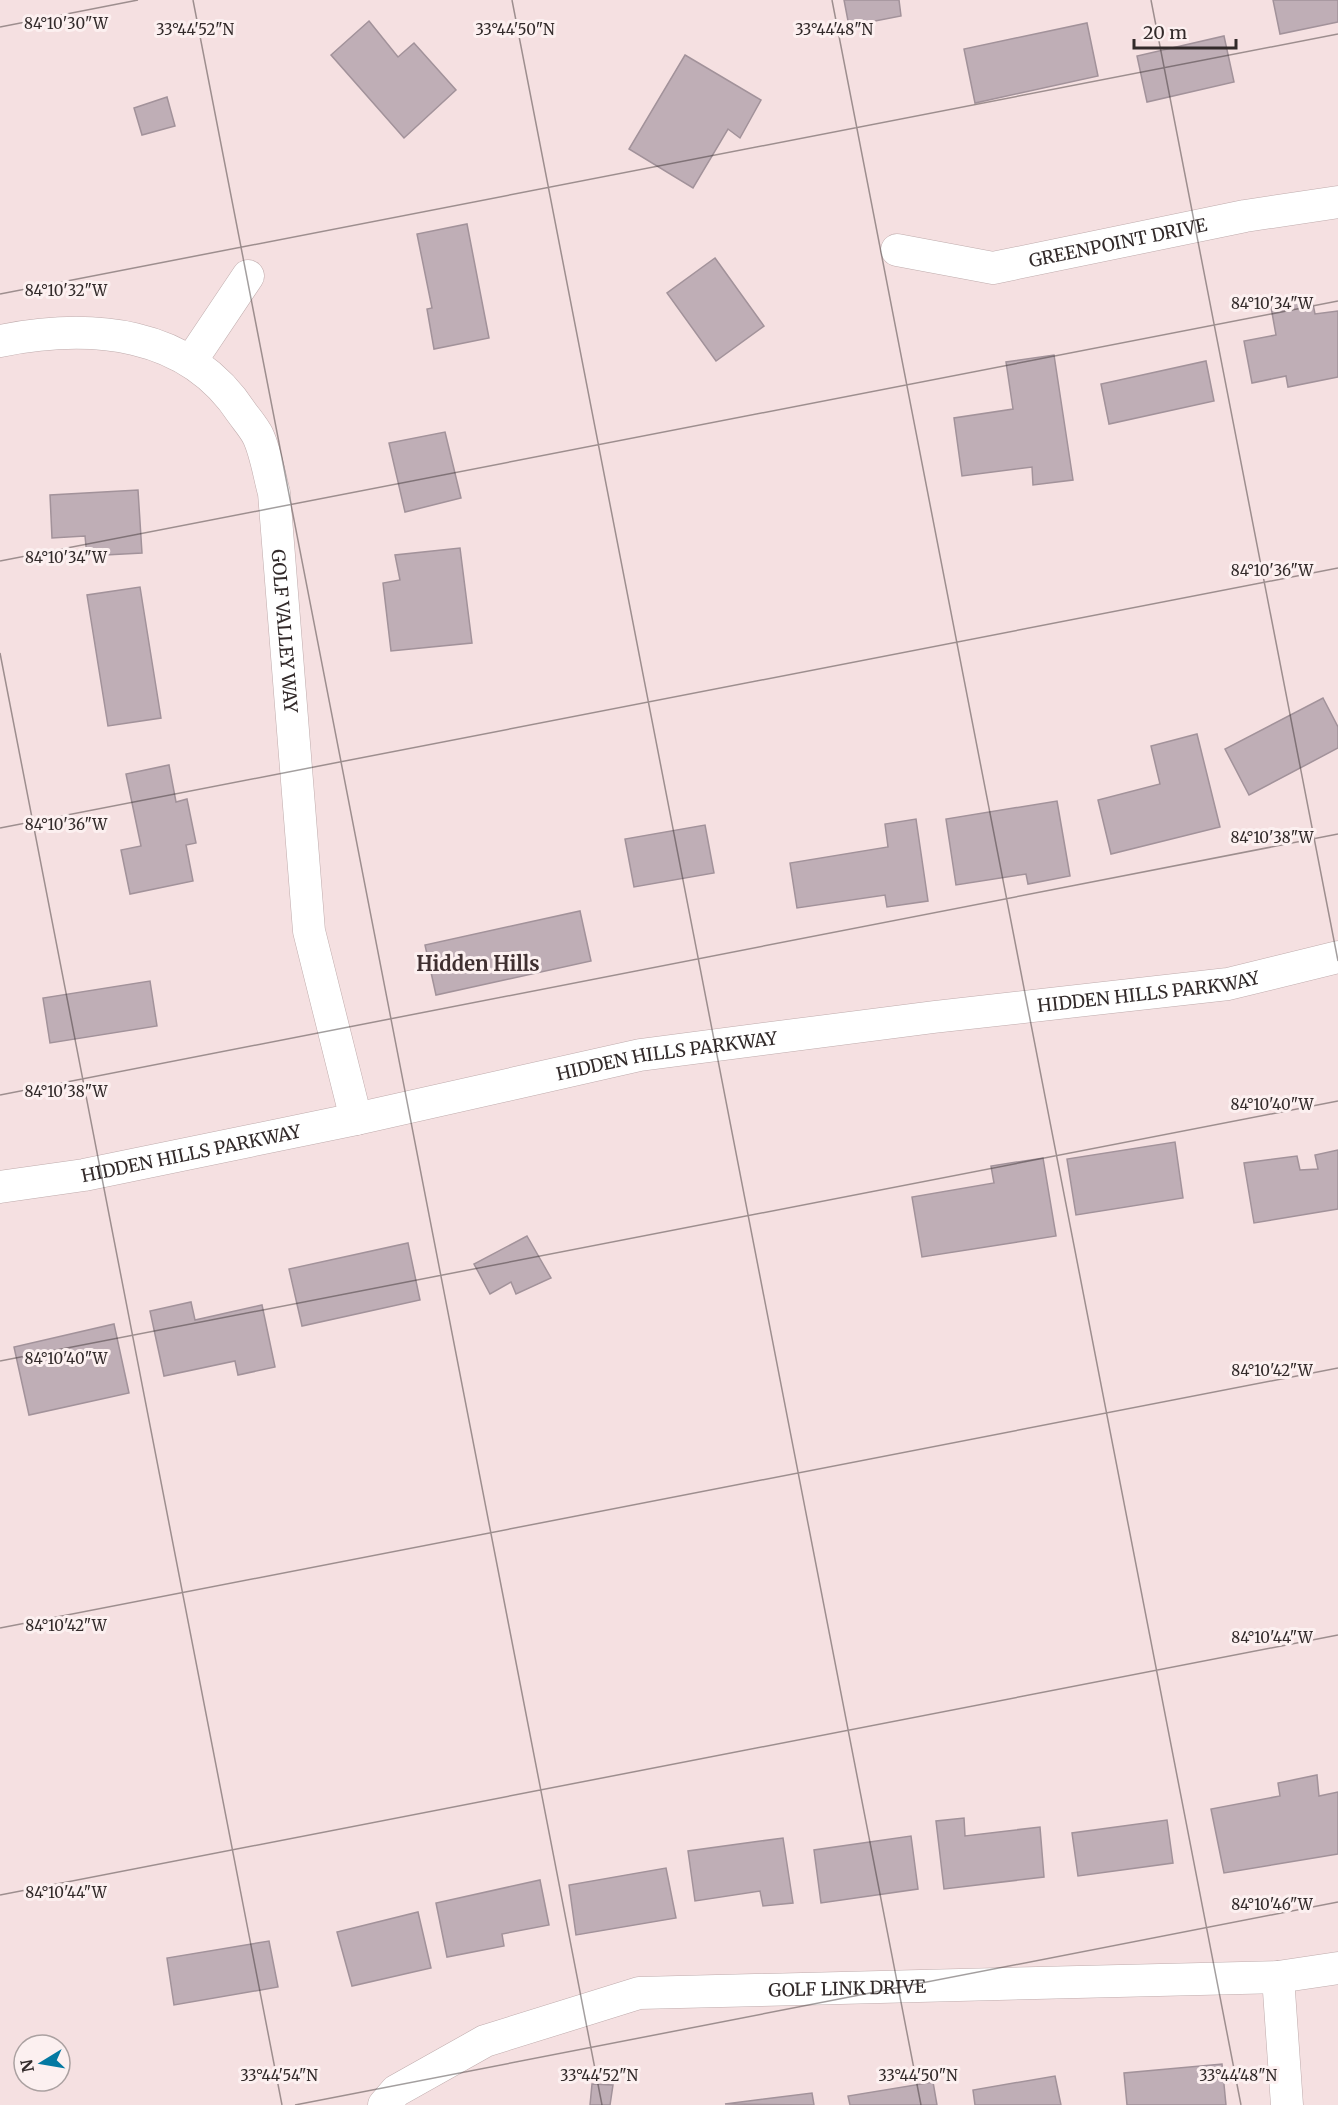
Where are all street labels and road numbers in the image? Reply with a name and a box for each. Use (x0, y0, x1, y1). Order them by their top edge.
street label: GREENPOINT DRIVE (1027, 213, 1209, 272)
street label: GOLF VALLEY WAY (267, 548, 303, 714)
street label: HIDDEN HILLS PARKWAY (1036, 965, 1262, 1017)
street label: HIDDEN HILLS PARKWAY (554, 1026, 779, 1085)
street label: HIDDEN HILLS PARKWAY (79, 1119, 303, 1187)
street label: GOLF LINK DRIVE (768, 1974, 927, 2001)

